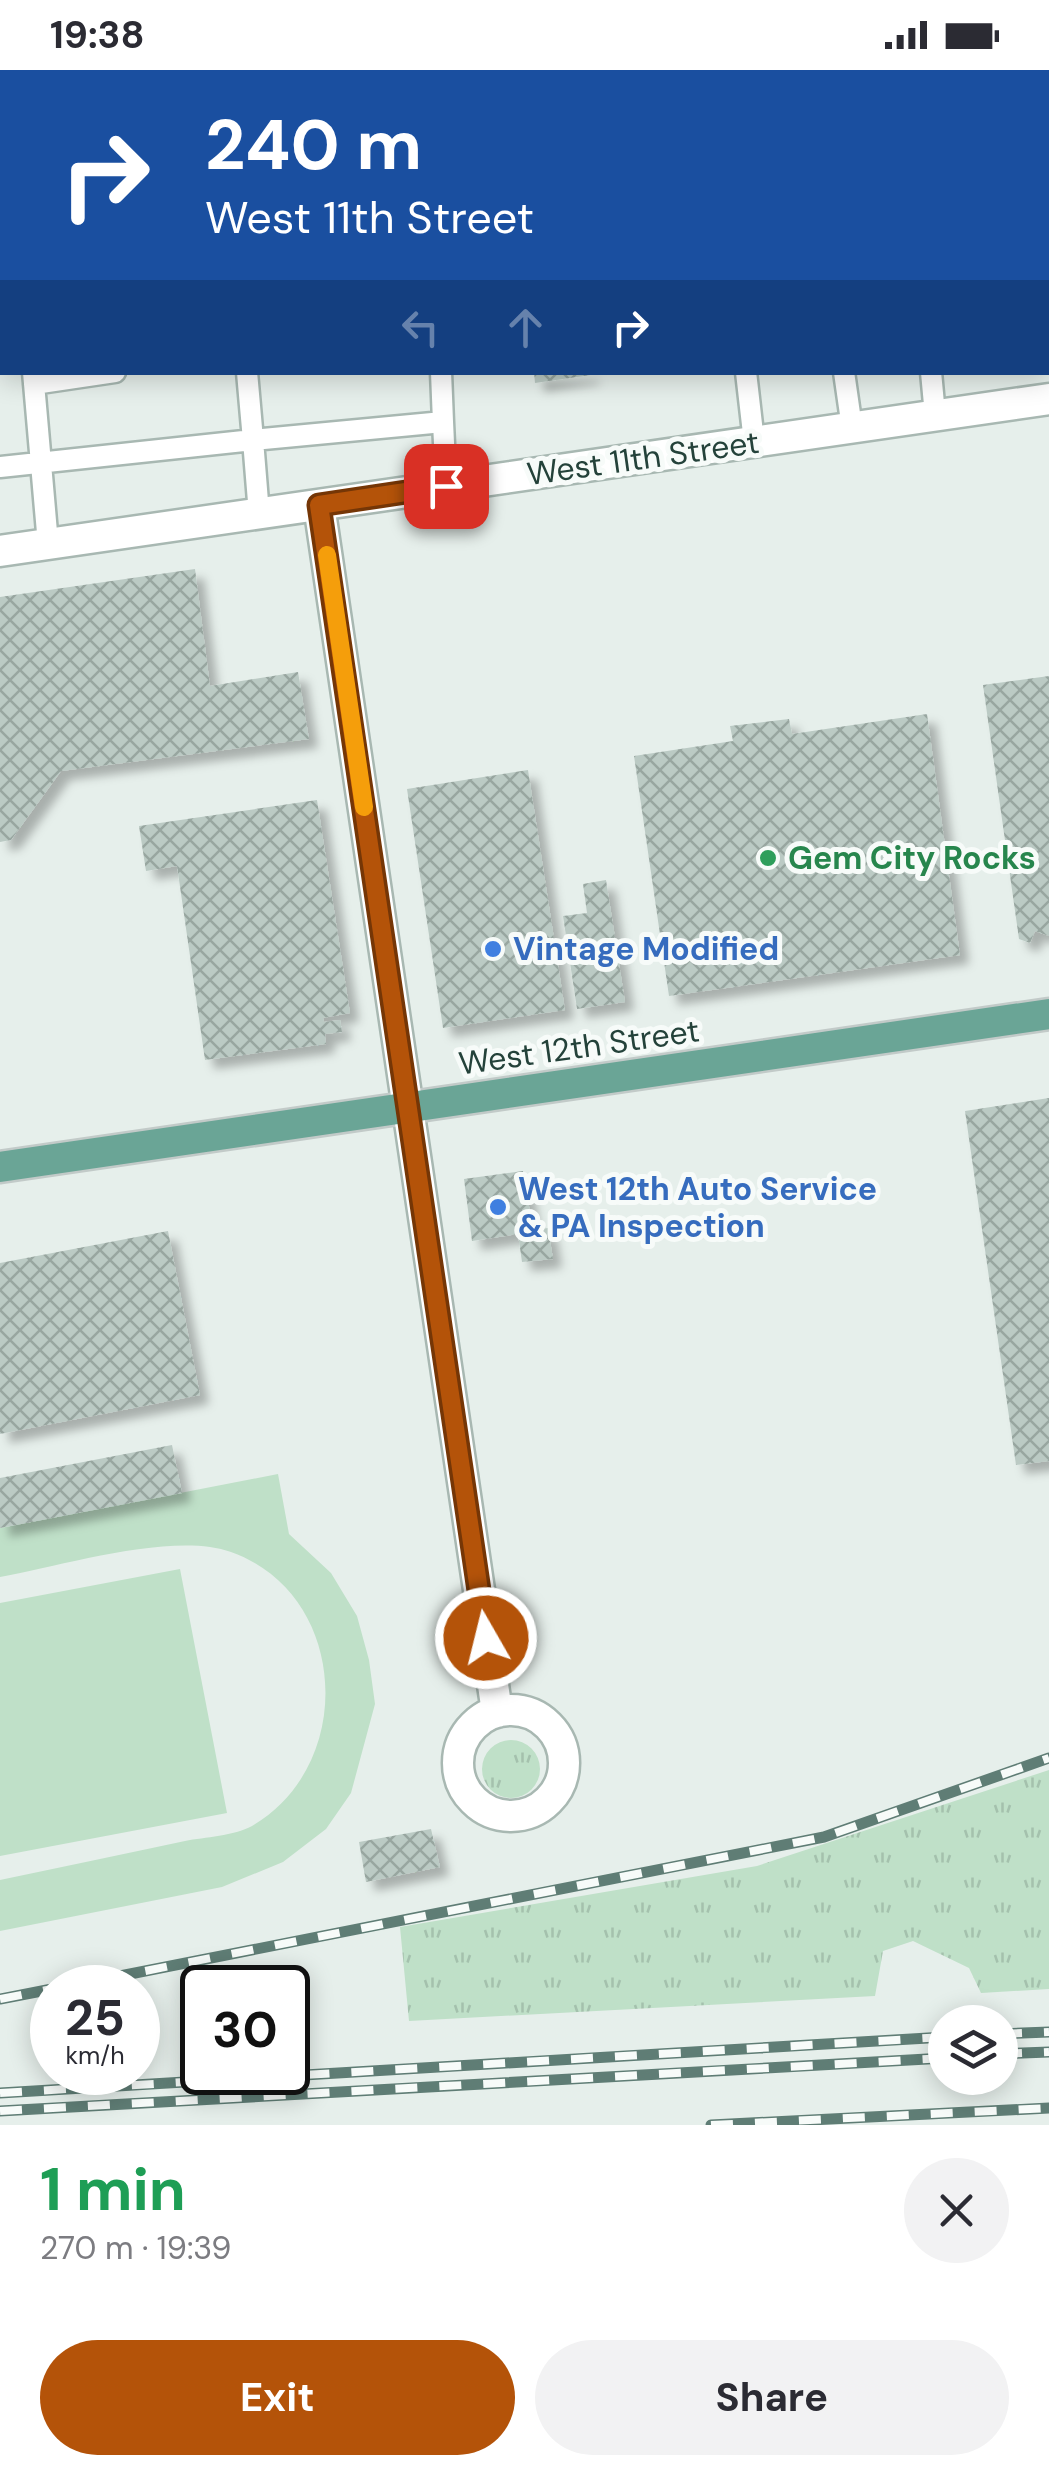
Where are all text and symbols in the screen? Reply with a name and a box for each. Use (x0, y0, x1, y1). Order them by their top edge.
text: 19:38 (50, 10, 145, 60)
text: 240 m (205, 100, 422, 191)
icon: right (40, 110, 170, 240)
text: West 11th Street (205, 188, 534, 247)
icon: left (393, 300, 448, 355)
icon: ahead (498, 300, 553, 355)
icon: right (603, 300, 658, 355)
street label: West 11th Street (524, 421, 762, 495)
pin (404, 444, 489, 529)
icon: arrive (419, 459, 474, 514)
place label: Gem City Rocks (788, 837, 1036, 879)
marker: Gem City Rocks (757, 847, 779, 869)
place label: Vintage Modified (513, 928, 779, 970)
marker: Vintage Modified (482, 938, 504, 960)
street label: West 12th Street (456, 1009, 702, 1085)
place label: West 12th Auto Service & PA Inspection (518, 1168, 877, 1247)
marker: West 12th Auto Service & PA Inspection (487, 1196, 509, 1218)
position arrow (434, 1586, 538, 1690)
speed limit sign: 30 (180, 1965, 310, 2095)
text: 25 (65, 1985, 125, 2051)
map controls (928, 2005, 1018, 2095)
button: layers (928, 2005, 1018, 2095)
text: km/h (65, 2039, 125, 2072)
text: 1 min (40, 2150, 186, 2229)
button: close (904, 2158, 1009, 2263)
text: 270 m · 19:39 (40, 2227, 231, 2269)
button: Exit (40, 2340, 515, 2455)
button: Share (535, 2340, 1009, 2455)

